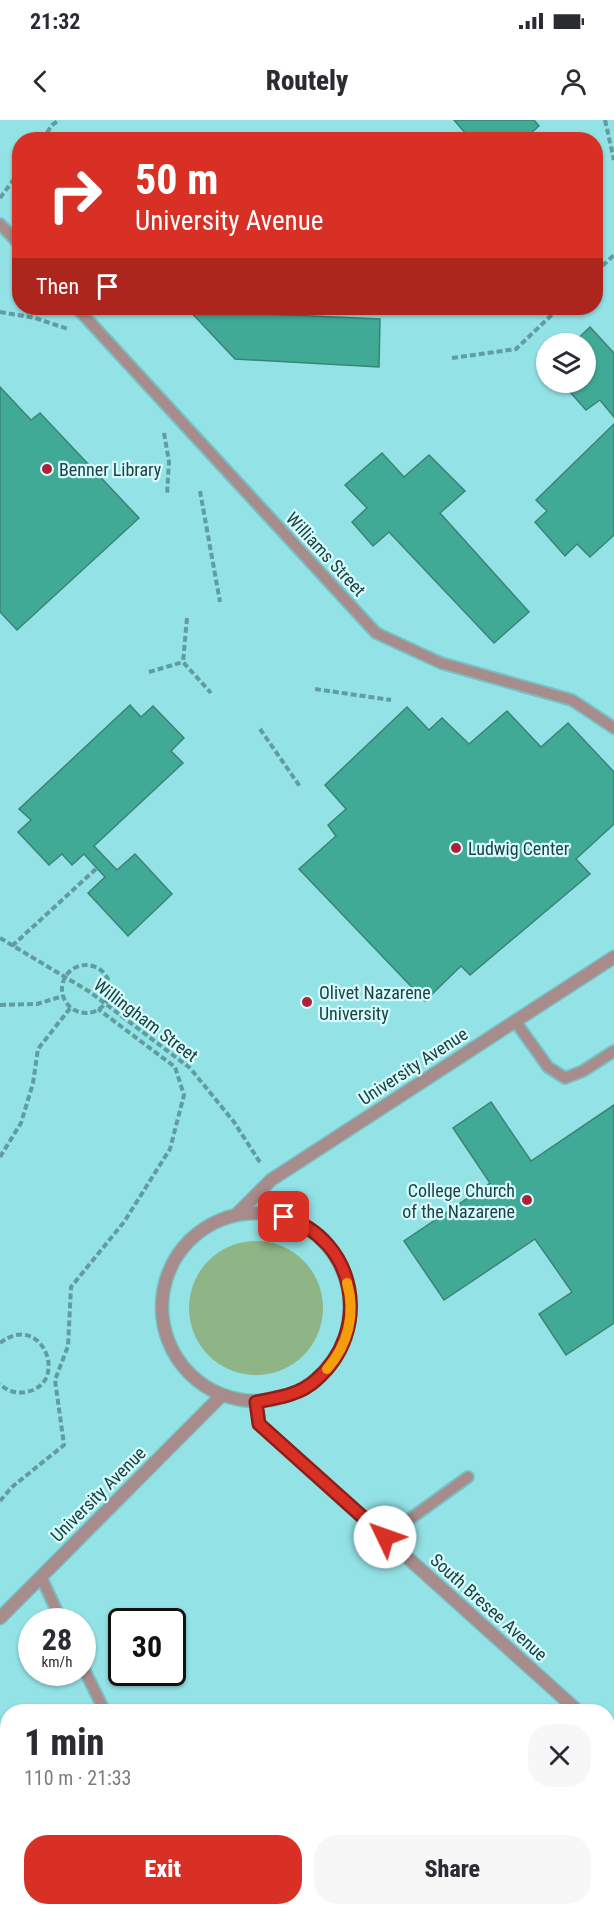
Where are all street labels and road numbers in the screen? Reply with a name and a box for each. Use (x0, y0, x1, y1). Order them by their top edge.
street label: Williams Street (282, 508, 370, 600)
street label: Willingham Street (90, 974, 202, 1066)
street label: University Avenue (355, 1023, 471, 1109)
street label: University Avenue (46, 1442, 150, 1546)
street label: South Bresee Avenue (426, 1549, 552, 1665)

